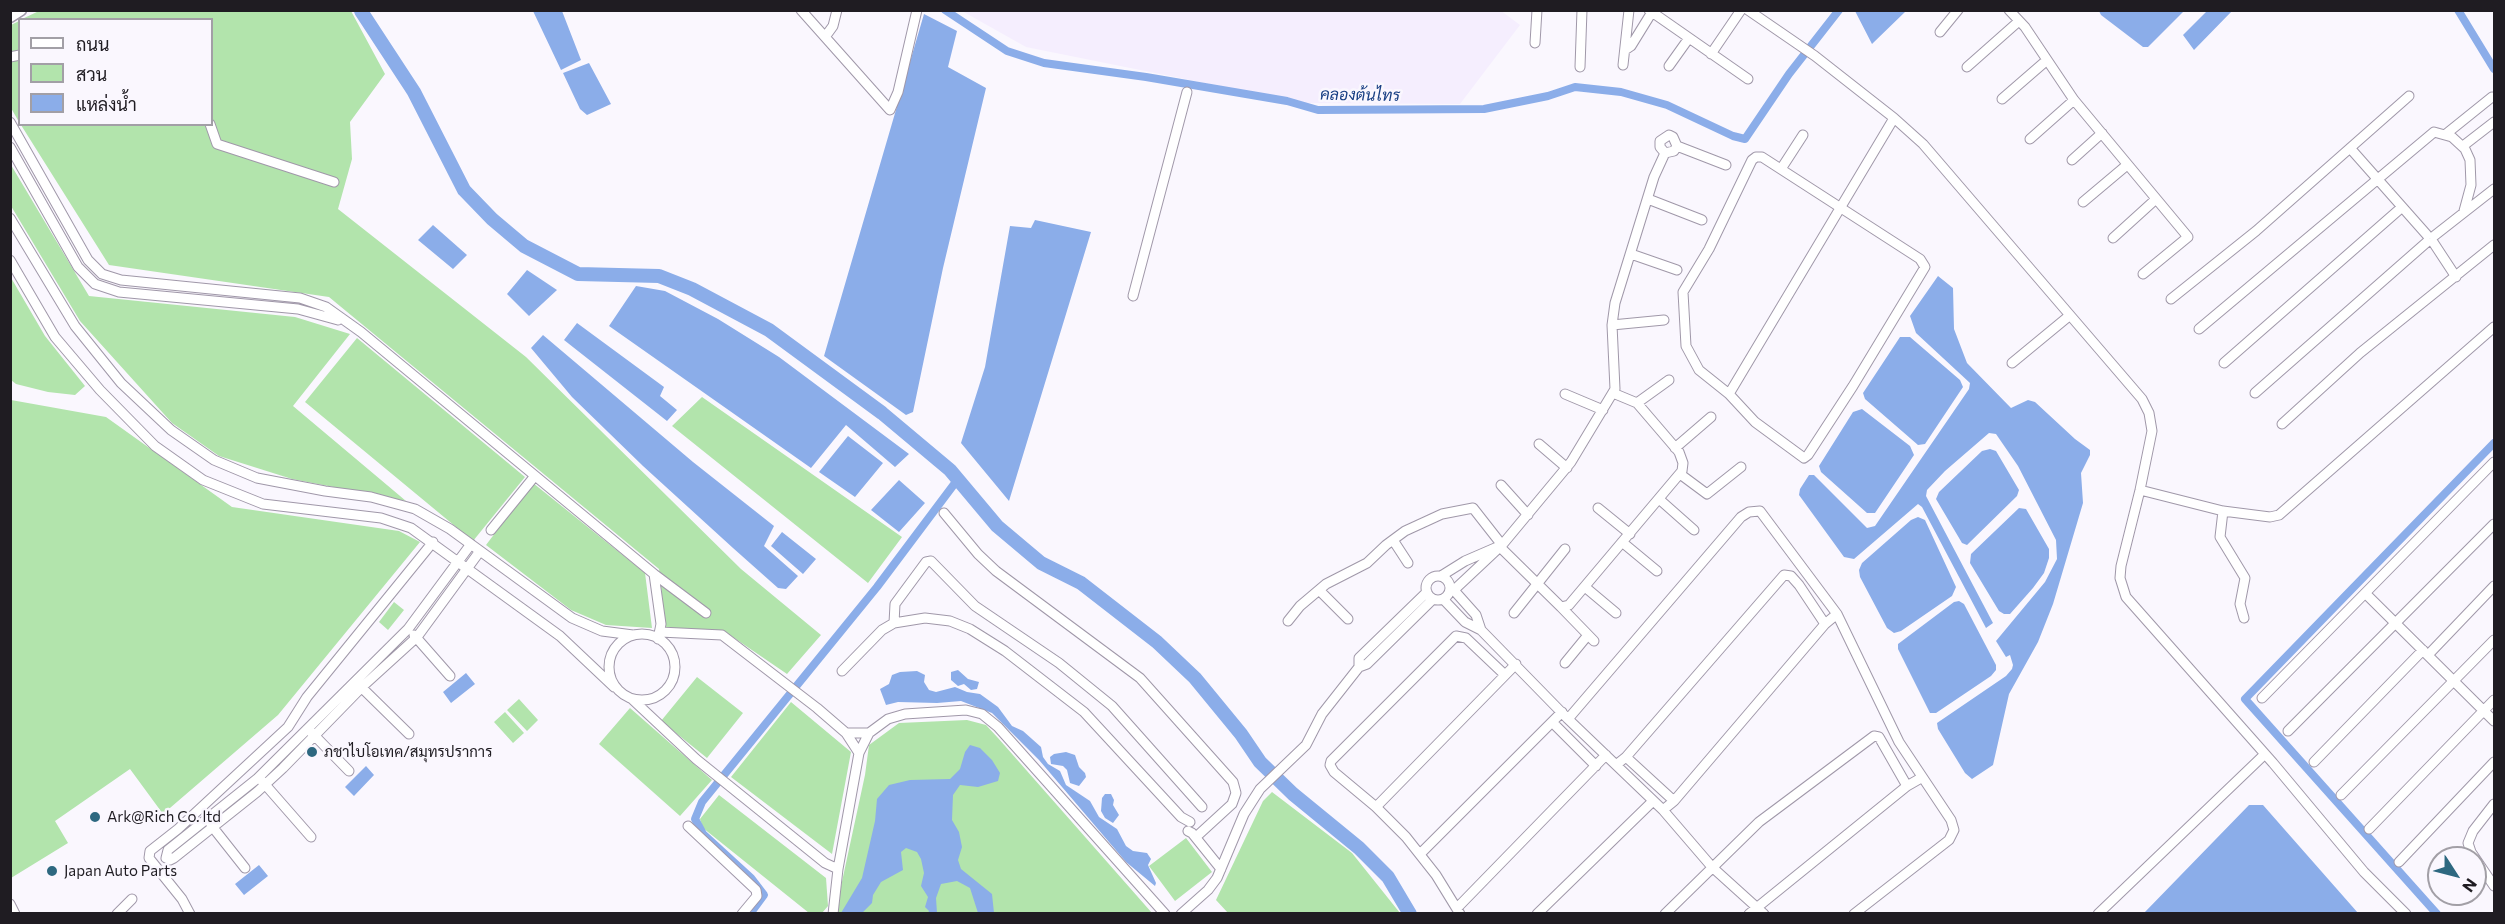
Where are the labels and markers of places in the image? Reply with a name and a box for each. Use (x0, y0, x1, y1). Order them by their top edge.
place label: ภชาไบโอเทค/สมุทรปราการ (324, 743, 492, 761)
marker: ภชาไบโอเทค/สมุทรปราการ (305, 745, 319, 759)
place label: Ark@Rich Co. ltd (107, 808, 221, 826)
marker: Ark@Rich Co. ltd (88, 810, 102, 824)
place label: Japan Auto Parts (64, 862, 177, 880)
marker: Japan Auto Parts (45, 864, 59, 878)

